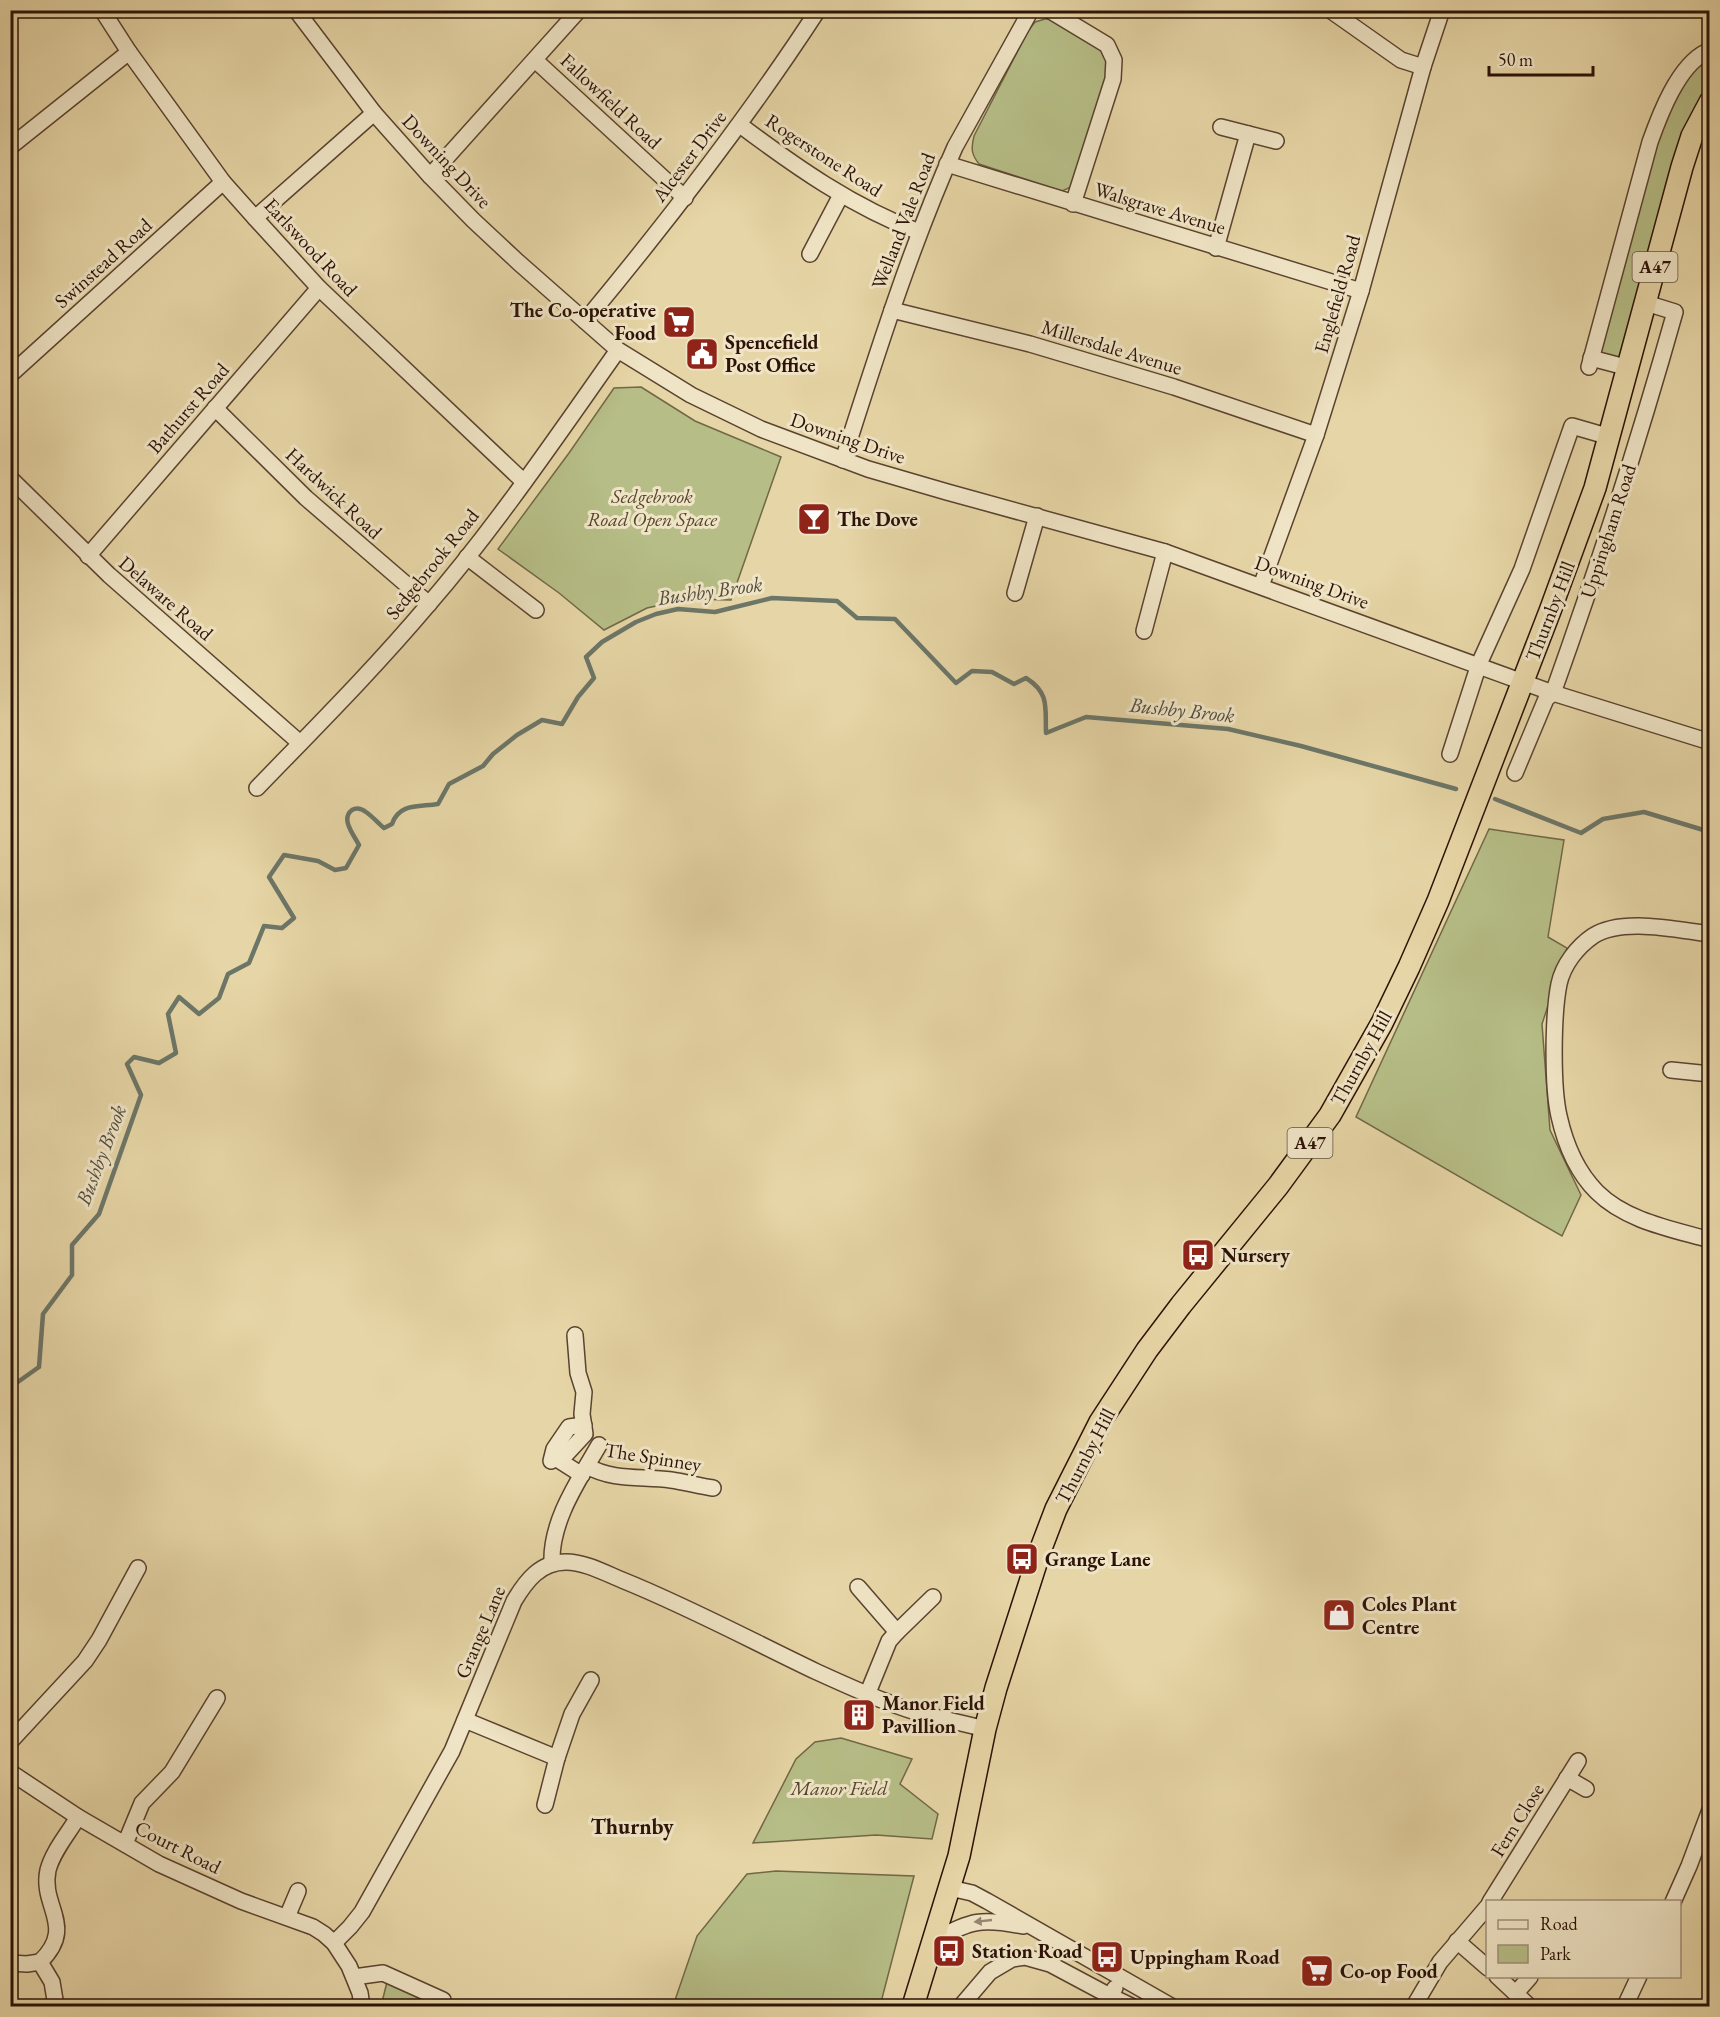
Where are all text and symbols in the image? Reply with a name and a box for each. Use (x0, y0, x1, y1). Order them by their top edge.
scale bar (1489, 39, 1592, 77)
street label: Fallowfield Road (555, 47, 668, 155)
text: 50 m (1498, 48, 1533, 71)
street label: Alcester Drive (645, 105, 732, 208)
street label: Downing Drive (397, 108, 497, 214)
street label: Rogerstone Road (761, 108, 888, 203)
street label: Welland Vale Road (865, 148, 941, 293)
street label: Walsgrave Avenue (1091, 176, 1229, 240)
street label: Earlswood Road (259, 192, 364, 302)
street label: Swinstead Road (49, 212, 158, 314)
street label: Englefield Road (1308, 231, 1367, 356)
road number: A47 (1632, 252, 1678, 282)
place label: The Co-operative Food (510, 297, 656, 346)
supermarket icon: The Co-operative Food (661, 304, 697, 340)
street label: Millersdale Avenue (1039, 313, 1186, 381)
place label: Spencefield Post Office (725, 329, 819, 378)
public building icon: Spencefield Post Office (684, 336, 720, 372)
street label: Bathurst Road (141, 357, 235, 459)
street label: Downing Drive (787, 406, 909, 470)
street label: Hardwick Road (280, 442, 388, 545)
street label: Uppingham Road (1574, 460, 1642, 601)
park label: Sedgebrook Road Open Space (587, 483, 717, 532)
bar icon: The Dove (796, 501, 832, 537)
street label: Sedgebrook Road (379, 503, 485, 625)
place label: The Dove (837, 506, 918, 532)
street label: Downing Drive (1251, 549, 1373, 615)
street label: Delaware Road (113, 550, 219, 647)
street label: Thurnby Hill (1519, 557, 1581, 665)
water label: Bushby Brook (655, 570, 764, 611)
water label: Bushby Brook (1127, 690, 1236, 728)
street label: Thurnby Hill (1324, 1006, 1398, 1110)
water label: Bushby Brook (69, 1100, 132, 1210)
road number: A47 (1288, 1128, 1332, 1158)
bus stop icon: Nursery (1180, 1237, 1216, 1273)
place label: Nursery (1221, 1242, 1290, 1268)
street label: Thurnby Hill (1049, 1403, 1121, 1508)
street label: The Spinney (603, 1437, 704, 1478)
bus stop icon: Grange Lane (1004, 1541, 1040, 1577)
place label: Grange Lane (1045, 1546, 1151, 1572)
street label: Grange Lane (449, 1581, 511, 1682)
place label: Coles Plant Centre (1362, 1591, 1457, 1640)
shop icon: Coles Plant Centre (1321, 1597, 1357, 1633)
place label: Manor Field Pavillion (882, 1690, 985, 1739)
building icon: Manor Field Pavillion (841, 1697, 877, 1733)
park label: Manor Field (790, 1775, 888, 1801)
street label: Fern Close (1484, 1778, 1550, 1862)
district label: Thurnby (590, 1812, 674, 1841)
street label: Court Road (130, 1814, 226, 1880)
legend (1486, 1900, 1681, 1978)
text: Road (1540, 1912, 1579, 1935)
one-way arrow (973, 1916, 992, 1926)
bus stop icon: Station Road (931, 1933, 967, 1969)
place label: Station Road (972, 1938, 1083, 1964)
bus stop icon: Uppingham Road (1089, 1939, 1125, 1975)
text: Park (1540, 1942, 1571, 1965)
place label: Uppingham Road (1130, 1944, 1280, 1970)
supermarket icon: Co-op Food (1299, 1953, 1335, 1989)
place label: Co-op Food (1340, 1958, 1438, 1984)

